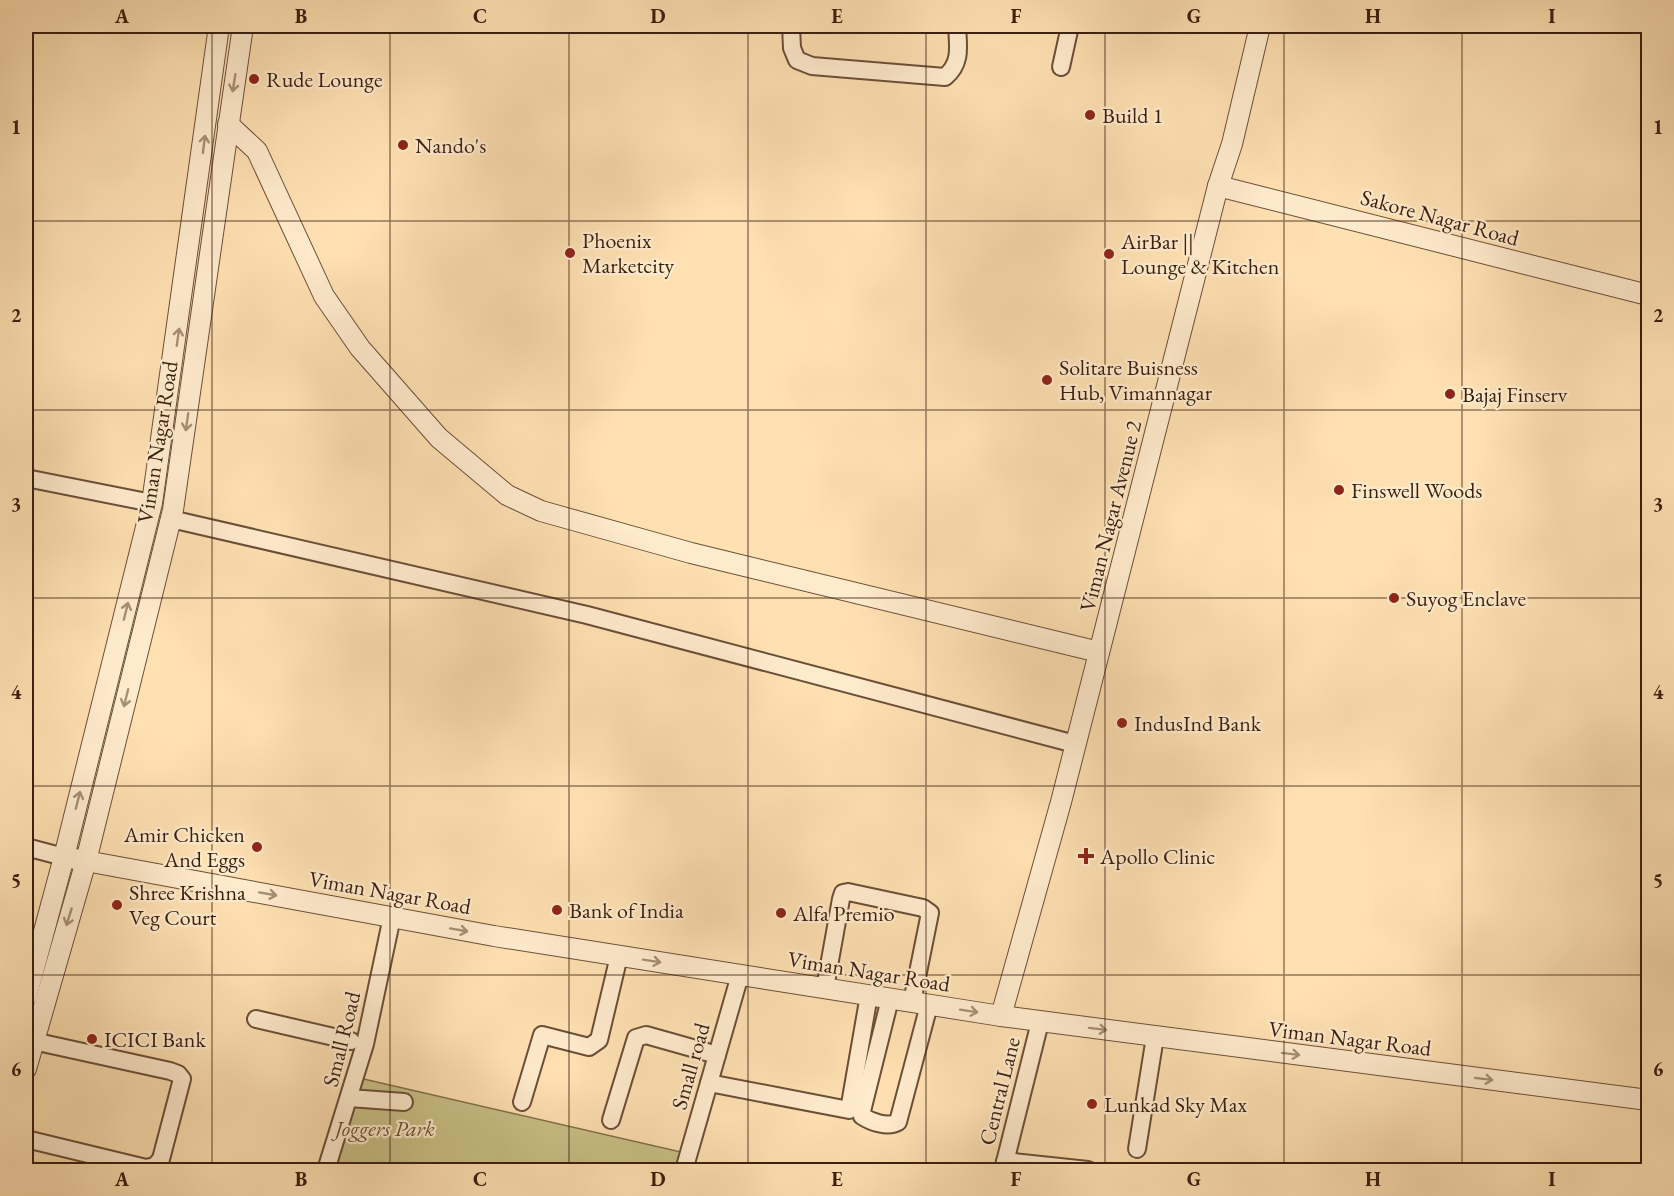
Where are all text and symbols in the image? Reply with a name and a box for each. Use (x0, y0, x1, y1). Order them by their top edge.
text: A (114, 3, 130, 29)
text: B (295, 3, 307, 29)
text: C (473, 3, 487, 29)
text: D (650, 3, 666, 29)
text: E (831, 3, 843, 29)
text: F (1011, 3, 1022, 29)
text: G (1187, 3, 1201, 29)
text: H (1365, 3, 1381, 29)
text: I (1548, 3, 1556, 29)
place label: Rude Lounge (266, 65, 383, 94)
marker: Rude Lounge (247, 72, 261, 86)
one-way arrow (228, 73, 239, 93)
place label: Build 1 (1102, 101, 1163, 130)
marker: Build 1 (1083, 108, 1097, 122)
text: 1 (11, 114, 21, 140)
text: 1 (1653, 114, 1663, 140)
place label: Nando's (415, 131, 486, 160)
one-way arrow (199, 134, 210, 154)
marker: Nando's (396, 138, 410, 152)
street label: Sakore Nagar Road (1357, 182, 1523, 253)
place label: Phoenix Marketcity (582, 226, 675, 280)
place label: AirBar || Lounge & Kitchen (1120, 227, 1280, 281)
marker: Phoenix Marketcity (563, 246, 577, 260)
marker: AirBar || Lounge & Kitchen (1102, 247, 1116, 261)
text: 2 (11, 302, 22, 328)
text: 2 (1653, 302, 1664, 328)
one-way arrow (172, 327, 183, 347)
place label: Solitare Buisness Hub, Vimannagar (1059, 353, 1213, 407)
street label: Viman Nagar Road (130, 358, 185, 525)
marker: Solitare Buisness Hub, Vimannagar (1040, 373, 1054, 387)
place label: Bajaj Finserv (1462, 380, 1568, 409)
marker: Bajaj Finserv (1443, 387, 1457, 401)
one-way arrow (181, 412, 192, 431)
street label: Viman Nagar Avenue 2 (1073, 417, 1148, 615)
place label: Finswell Woods (1351, 476, 1482, 505)
marker: Finswell Woods (1332, 483, 1346, 497)
text: 3 (11, 491, 21, 517)
text: 3 (1653, 491, 1663, 517)
place label: Suyog Enclave (1406, 584, 1526, 613)
marker: Suyog Enclave (1387, 591, 1401, 605)
one-way arrow (120, 601, 132, 620)
text: 4 (11, 679, 22, 705)
text: 4 (1653, 679, 1664, 705)
one-way arrow (120, 688, 132, 707)
place label: IndusInd Bank (1134, 709, 1262, 738)
marker: IndusInd Bank (1115, 716, 1129, 730)
one-way arrow (73, 791, 85, 810)
place label: Amir Chicken And Eggs (123, 820, 245, 874)
marker: Amir Chicken And Eggs (250, 840, 264, 854)
place label: Apollo Clinic (1099, 842, 1215, 871)
marker: Apollo Clinic (1077, 847, 1095, 865)
street label: Viman Nagar Road (307, 864, 474, 921)
text: 5 (11, 867, 21, 893)
text: 5 (1653, 867, 1663, 893)
place label: Shree Krishna Veg Court (129, 878, 246, 932)
one-way arrow (257, 889, 277, 900)
place label: Bank of India (569, 896, 684, 925)
marker: Shree Krishna Veg Court (110, 898, 124, 912)
place label: Alfa Premio (792, 899, 895, 928)
marker: Bank of India (550, 903, 564, 917)
marker: Alfa Premio (774, 906, 788, 920)
one-way arrow (63, 907, 74, 926)
one-way arrow (449, 924, 469, 935)
street label: Viman Nagar Road (786, 944, 953, 999)
one-way arrow (641, 956, 661, 967)
street label: Small Road (316, 988, 368, 1090)
one-way arrow (959, 1006, 978, 1017)
street label: Viman Nagar Road (1267, 1014, 1434, 1063)
street label: Small road (664, 1019, 717, 1113)
one-way arrow (1087, 1024, 1107, 1035)
place label: ICICI Bank (104, 1025, 206, 1054)
marker: ICICI Bank (85, 1032, 99, 1046)
street label: Central Lane (972, 1034, 1027, 1148)
one-way arrow (1281, 1049, 1300, 1060)
text: 6 (11, 1056, 22, 1082)
text: 6 (1653, 1056, 1664, 1082)
one-way arrow (1474, 1074, 1494, 1085)
place label: Lunkad Sky Max (1104, 1090, 1247, 1119)
marker: Lunkad Sky Max (1085, 1097, 1099, 1111)
park label: Joggers Park (330, 1114, 435, 1143)
text: A (114, 1166, 130, 1192)
text: B (295, 1166, 307, 1192)
text: C (473, 1166, 487, 1192)
text: D (650, 1166, 666, 1192)
text: E (831, 1166, 843, 1192)
text: F (1011, 1166, 1022, 1192)
text: G (1187, 1166, 1201, 1192)
text: H (1365, 1166, 1381, 1192)
text: I (1548, 1166, 1556, 1192)

